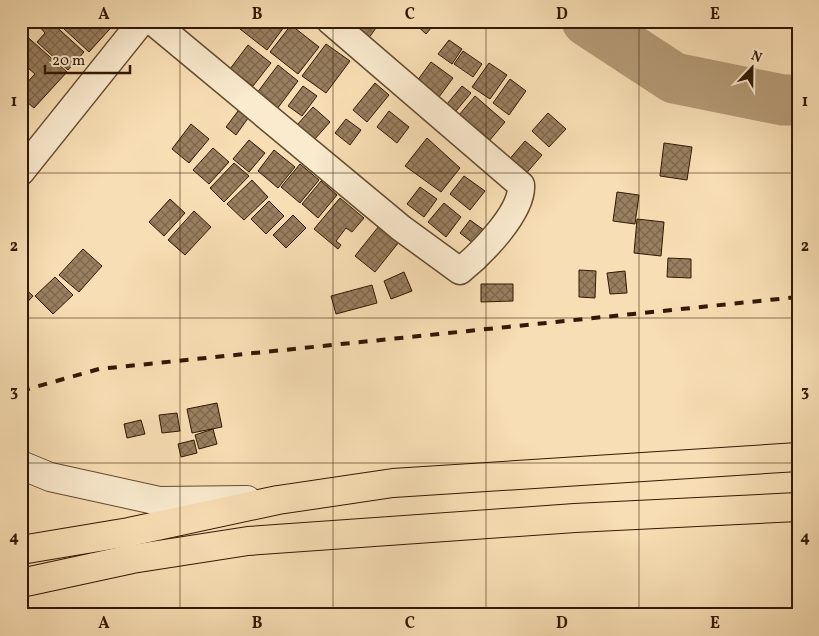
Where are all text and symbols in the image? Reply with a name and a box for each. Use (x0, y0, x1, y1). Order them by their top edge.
text: A (98, 4, 110, 26)
text: B (252, 4, 263, 26)
text: C (405, 4, 415, 26)
text: D (556, 4, 568, 26)
text: E (710, 4, 720, 26)
scale bar (45, 42, 130, 74)
north arrow (726, 42, 776, 92)
text: N (748, 47, 765, 68)
text: 20 m (52, 51, 85, 72)
text: 1 (11, 91, 17, 113)
text: 1 (802, 91, 808, 113)
text: 2 (10, 236, 18, 258)
text: 2 (801, 236, 809, 258)
text: 3 (10, 381, 18, 403)
text: 3 (801, 381, 809, 403)
text: 4 (9, 527, 19, 549)
text: 4 (800, 527, 810, 549)
text: A (98, 613, 110, 635)
text: B (252, 613, 263, 635)
text: C (405, 613, 415, 635)
text: D (556, 613, 568, 635)
text: E (710, 613, 720, 635)

